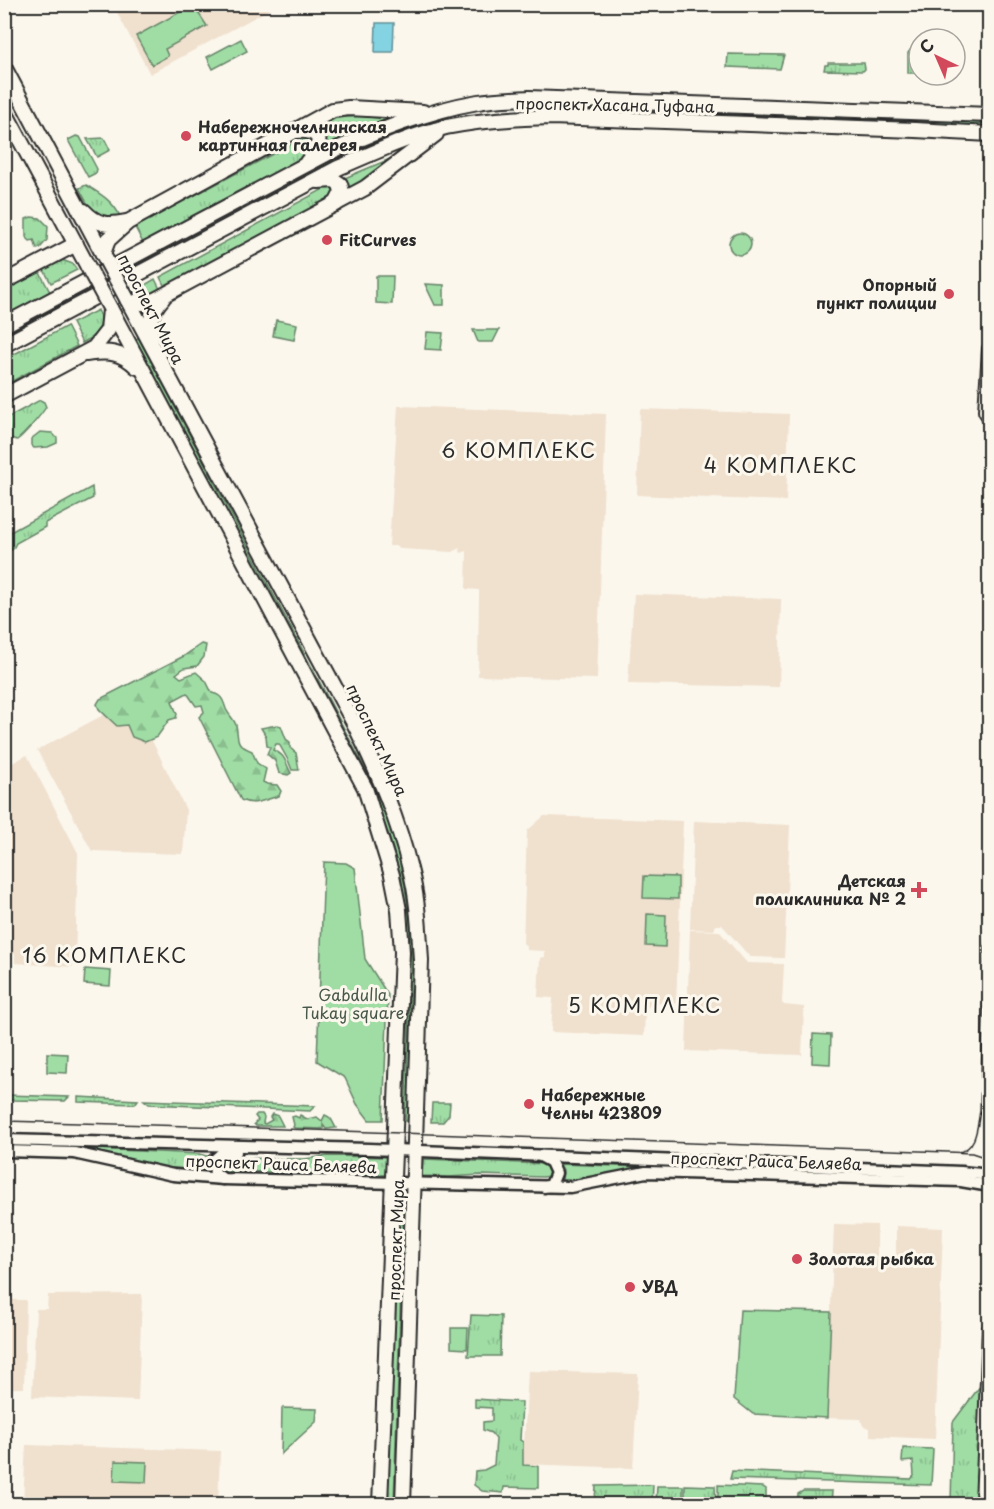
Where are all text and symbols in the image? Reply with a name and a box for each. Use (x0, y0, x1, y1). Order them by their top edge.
north arrow (907, 27, 967, 87)
text: С (913, 33, 939, 58)
street label: проспект Хасана Туфана (515, 90, 715, 118)
place label: Набережночелнинская картинная галерея (198, 114, 387, 156)
marker: Набережночелнинская картинная галерея (179, 129, 193, 143)
place label: FitCurves (339, 227, 417, 251)
marker: FitCurves (320, 233, 334, 247)
street label: проспект Мира (113, 249, 191, 368)
place label: Опорный пункт полиции (816, 272, 937, 314)
marker: Опорный пункт полиции (942, 287, 956, 301)
district label: 6 КОМПЛЕКС (441, 435, 597, 465)
district label: 4 КОМПЛЕКС (704, 450, 858, 480)
street label: проспект Мира (341, 679, 414, 800)
place label: Детская поликлиника № 2 (755, 868, 906, 910)
marker: Детская поликлиника № 2 (910, 881, 928, 899)
district label: 16 КОМПЛЕКС (22, 940, 188, 970)
park label: Gabdulla Tukay square (302, 982, 404, 1024)
district label: 5 КОМПЛЕКС (568, 990, 722, 1020)
place label: Набережные Челны 423809 (541, 1082, 662, 1124)
marker: Набережные Челны 423809 (522, 1097, 536, 1111)
street label: проспект Раиса Беляева (670, 1145, 862, 1175)
street label: проспект Раиса Беляева (185, 1148, 377, 1178)
street label: проспект Мира (381, 1179, 409, 1301)
place label: Золотая рыбка (808, 1246, 934, 1270)
marker: Золотая рыбка (790, 1252, 804, 1266)
place label: УВД (642, 1274, 678, 1298)
marker: УВД (623, 1280, 637, 1294)

